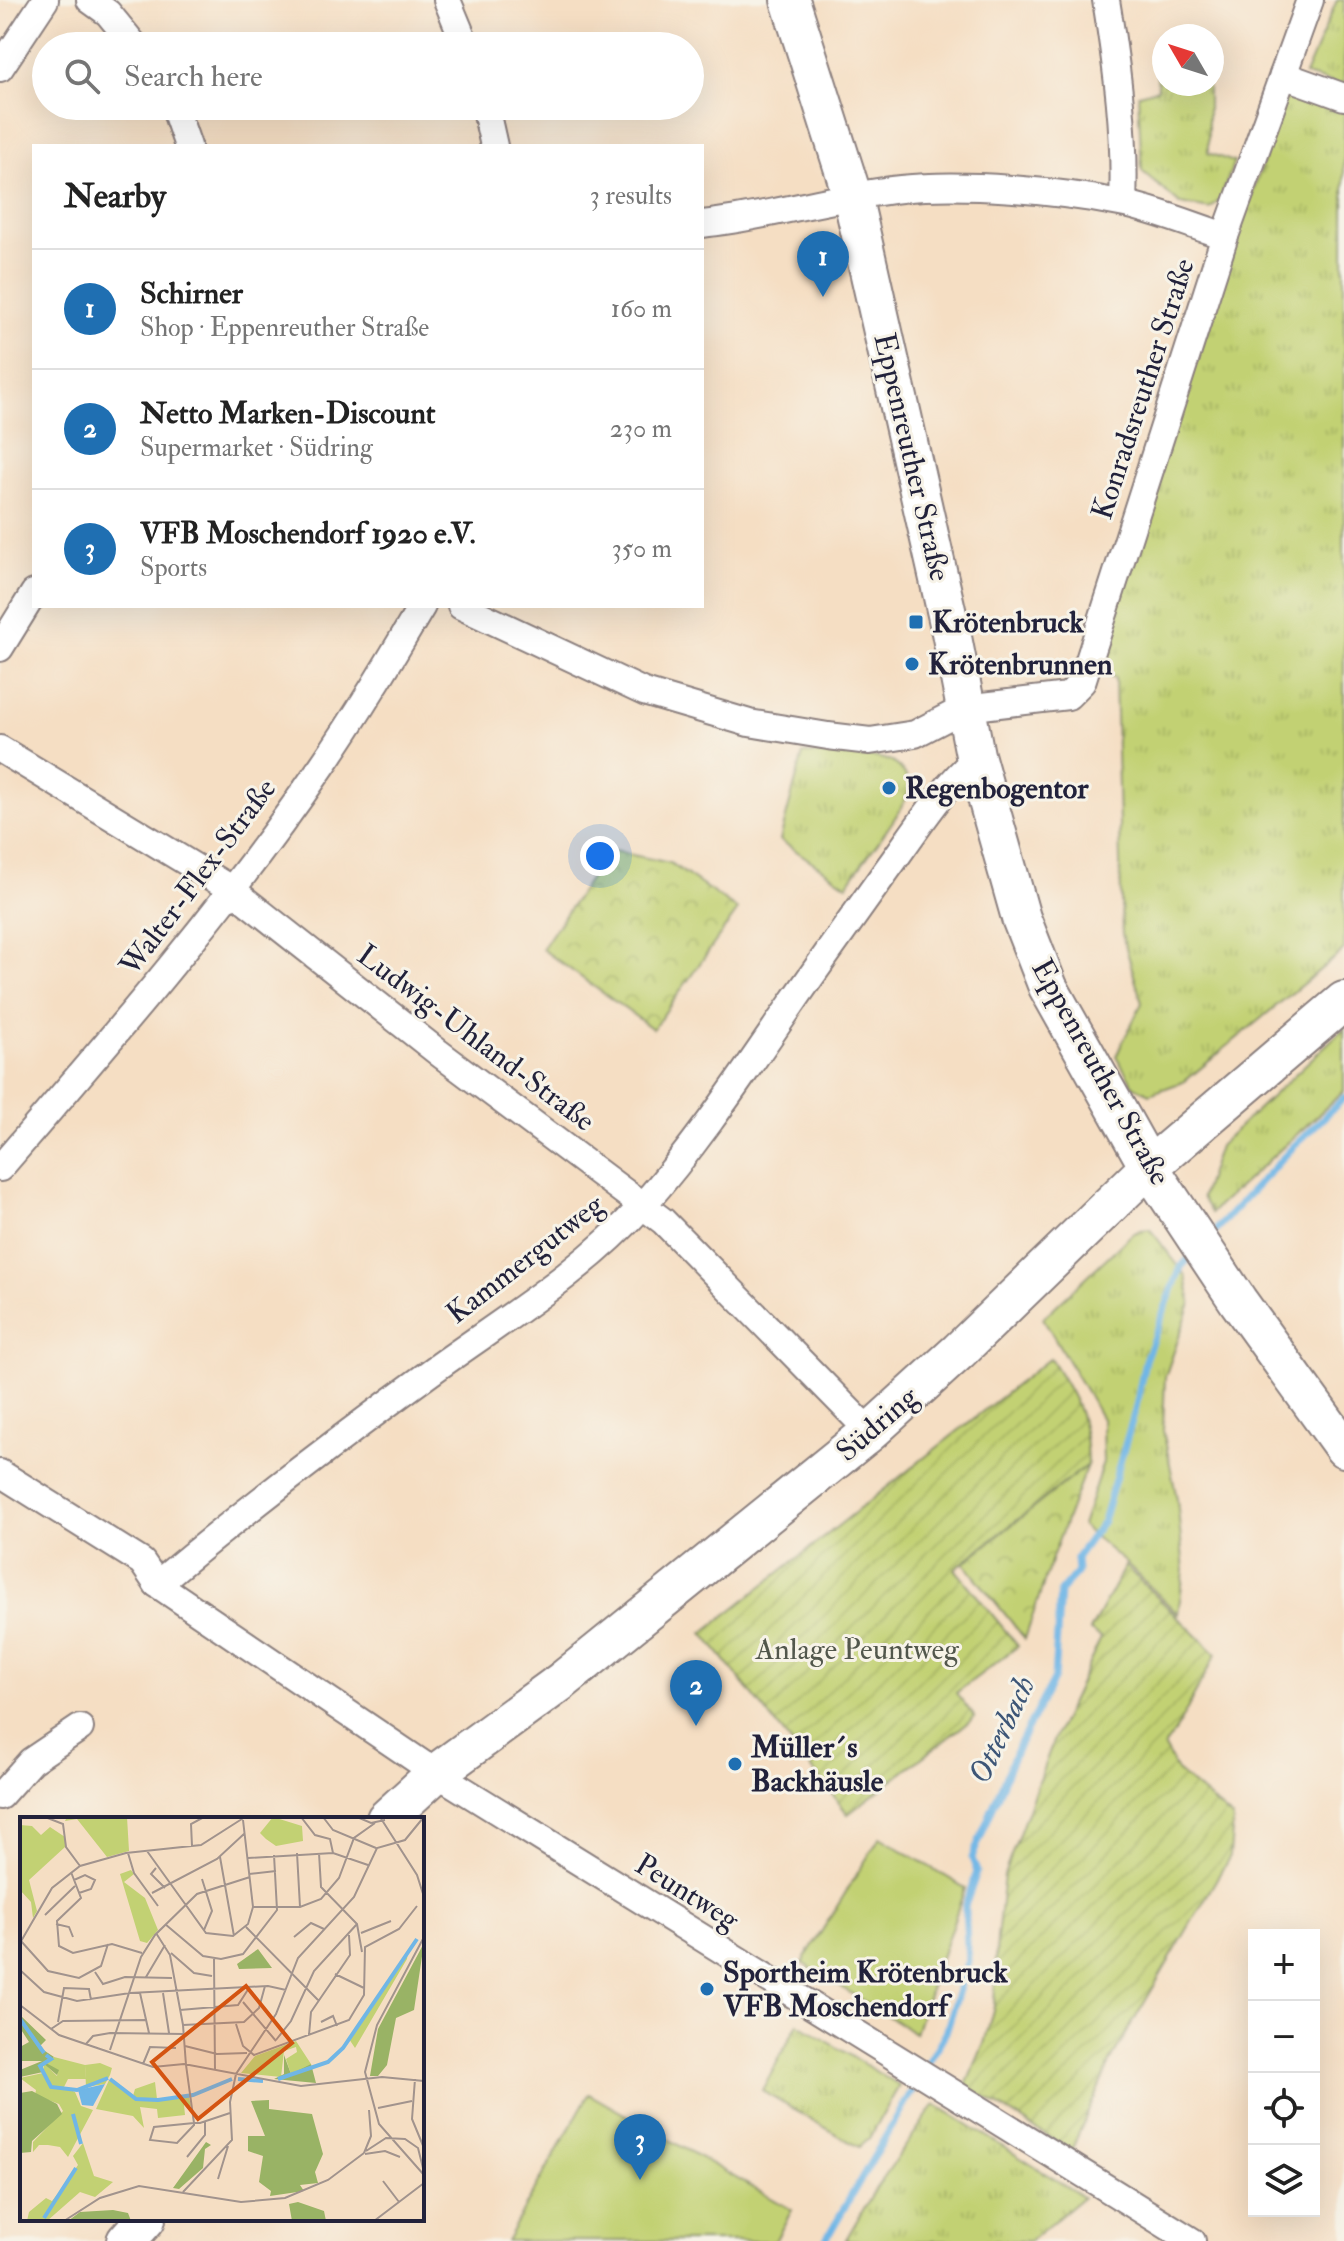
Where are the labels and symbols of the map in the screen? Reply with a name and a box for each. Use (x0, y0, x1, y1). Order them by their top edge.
north arrow (1152, 24, 1224, 96)
pin: 1 (797, 231, 849, 297)
street label: Konradsreuther Straße (1083, 254, 1203, 524)
street label: Eppenreuther Straße (866, 330, 958, 584)
place label: Krötenbruck (932, 604, 1085, 641)
marker: Krötenbruck (907, 613, 925, 631)
place label: Krötenbrunnen (928, 646, 1113, 683)
marker: Krötenbrunnen (903, 655, 921, 673)
place label: Regenbogentor (905, 770, 1089, 807)
street label: Walter-Flex-Straße (111, 771, 284, 984)
marker: Regenbogentor (880, 779, 898, 797)
your location (580, 836, 620, 876)
street label: Ludwig-Uhland-Straße (350, 937, 602, 1139)
street label: Eppenreuther Straße (1023, 952, 1179, 1192)
street label: Kammergutweg (439, 1185, 612, 1332)
street label: Südring (829, 1378, 926, 1470)
park label: Anlage Peuntweg (754, 1631, 960, 1668)
pin: 2 (670, 1660, 722, 1726)
water label: Otterbach (960, 1669, 1044, 1791)
place label: Müller´s Backhäusle (750, 1729, 884, 1800)
marker: Müller´s Backhäusle (726, 1755, 744, 1773)
inset map (20, 1817, 424, 2221)
street label: Peuntweg (628, 1846, 747, 1939)
place label: Sportheim Krötenbruck VFB Moschendorf (722, 1954, 1009, 2025)
marker: Sportheim Krötenbruck VFB Moschendorf (698, 1980, 716, 1998)
pin: 3 (614, 2114, 666, 2180)

